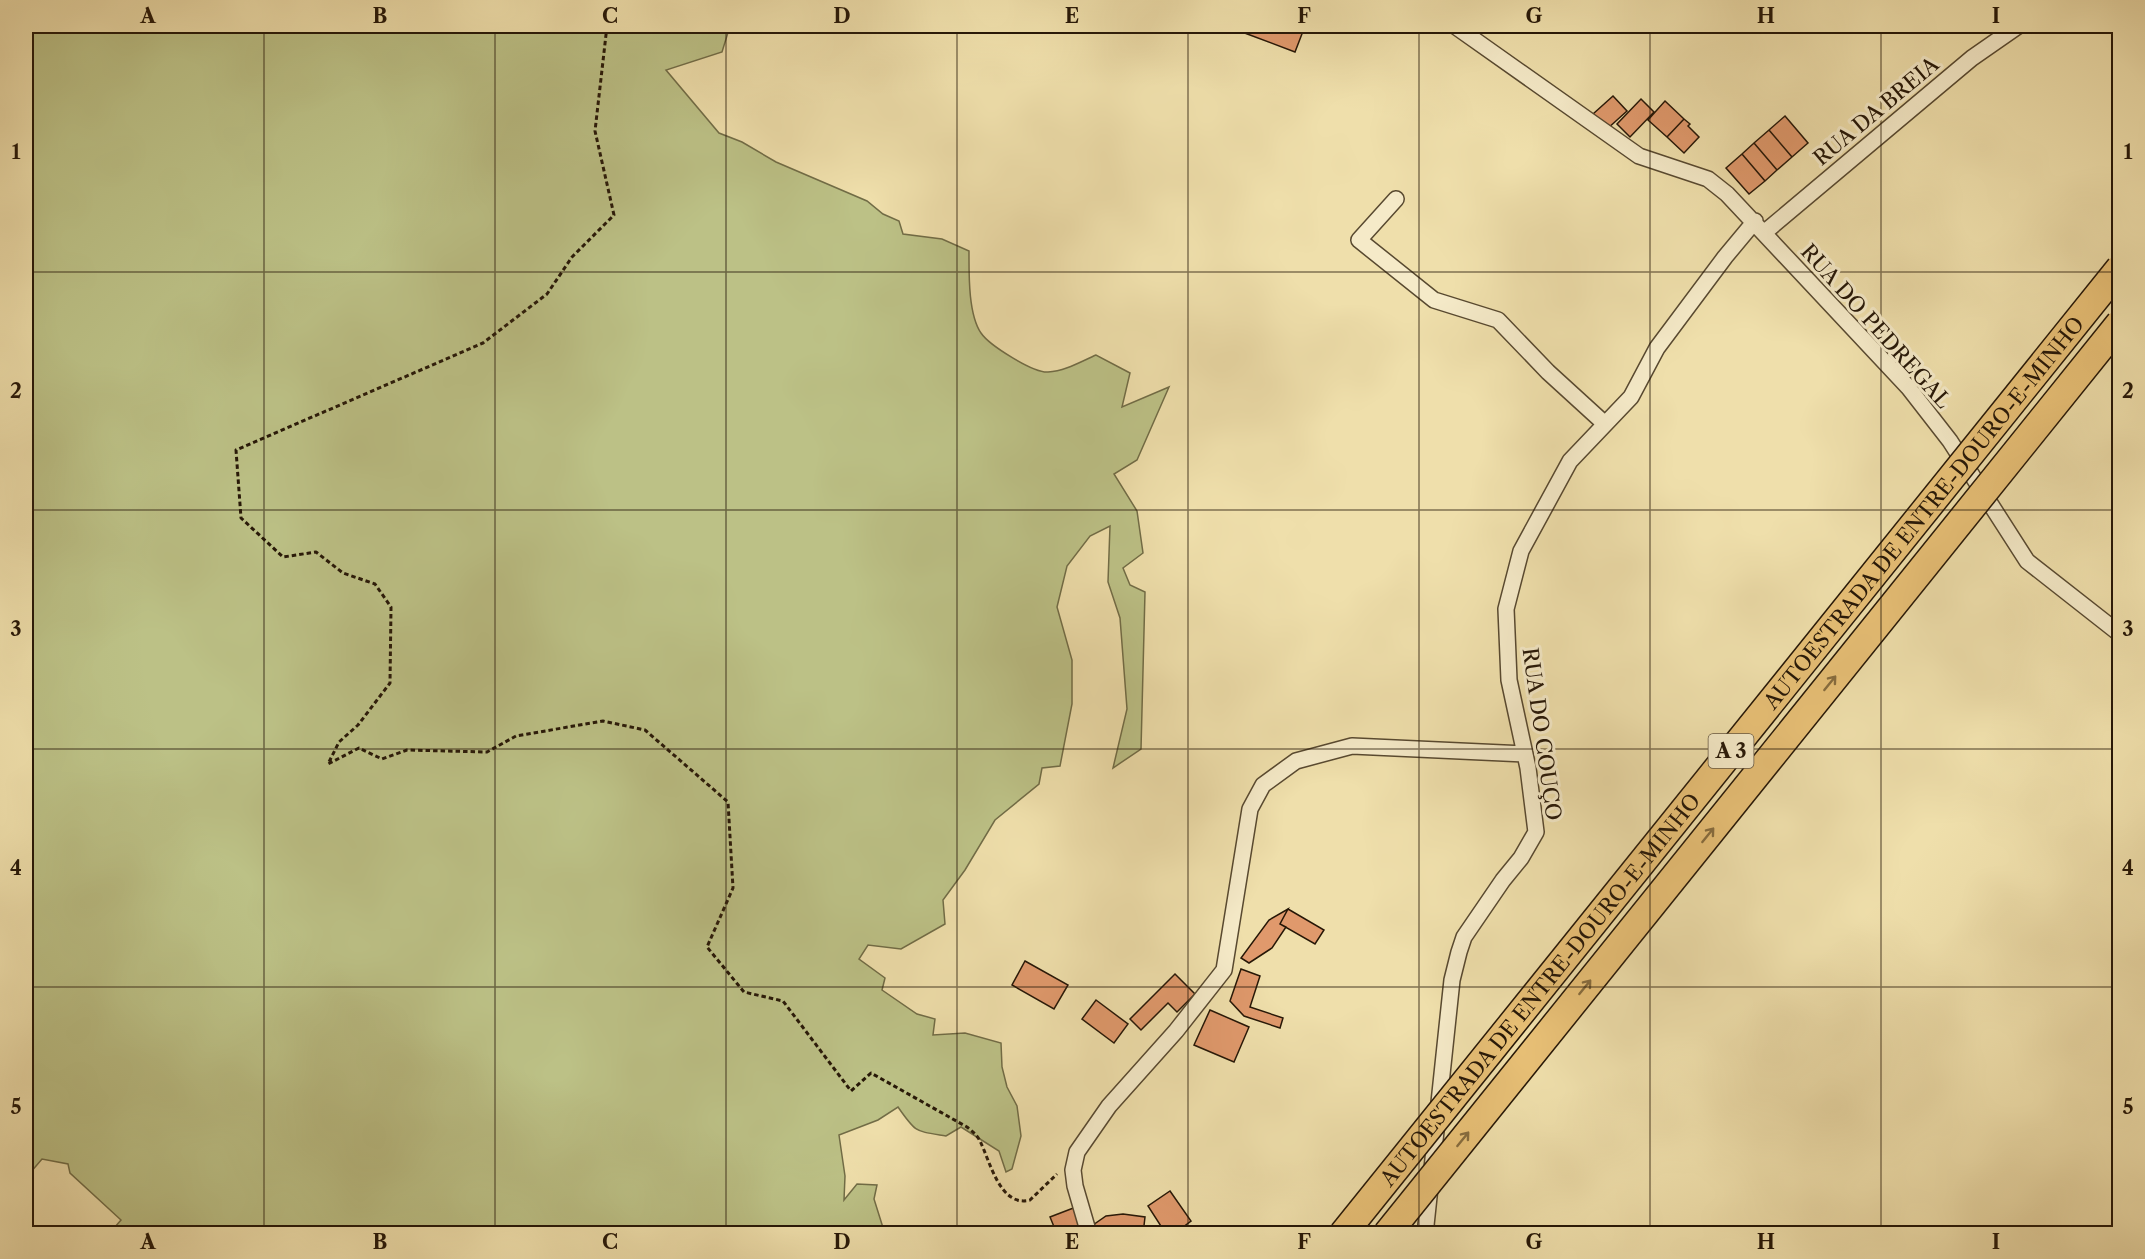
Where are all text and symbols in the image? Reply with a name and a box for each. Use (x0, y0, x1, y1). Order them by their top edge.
text: A (139, 4, 156, 28)
text: B (373, 4, 388, 28)
text: C (602, 4, 618, 28)
text: D (833, 4, 851, 28)
text: E (1065, 4, 1079, 28)
text: F (1297, 4, 1311, 28)
text: G (1526, 4, 1543, 28)
text: H (1757, 4, 1775, 28)
text: I (1992, 4, 2000, 28)
street label: RUA DA BREIA (1808, 51, 1944, 171)
text: 1 (12, 140, 21, 164)
text: 1 (2124, 140, 2133, 164)
street label: RUA DO PEDREGAL (1796, 239, 1956, 413)
street label: AUTOESTRADA DE ENTRE-DOURO-E-MINHO (1757, 311, 2089, 714)
text: 2 (10, 379, 22, 403)
text: 2 (2122, 379, 2134, 403)
text: 3 (10, 617, 22, 641)
text: 3 (2122, 617, 2134, 641)
street label: RUA DO COUÇO (1517, 646, 1567, 822)
one-way arrow (1823, 675, 1836, 691)
road number: A 3 (1708, 734, 1754, 768)
street label: AUTOESTRADA DE ENTRE-DOURO-E-MINHO (1374, 788, 1705, 1191)
one-way arrow (1701, 827, 1714, 843)
text: 4 (10, 856, 22, 880)
text: 4 (2122, 856, 2134, 880)
one-way arrow (1579, 979, 1592, 995)
text: 5 (10, 1095, 22, 1119)
text: 5 (2122, 1095, 2134, 1119)
one-way arrow (1456, 1132, 1470, 1147)
text: A (139, 1230, 156, 1254)
text: B (373, 1230, 388, 1254)
text: C (602, 1230, 618, 1254)
text: D (833, 1230, 851, 1254)
text: E (1065, 1230, 1079, 1254)
text: F (1297, 1230, 1311, 1254)
text: G (1526, 1230, 1543, 1254)
text: H (1757, 1230, 1775, 1254)
text: I (1992, 1230, 2000, 1254)

